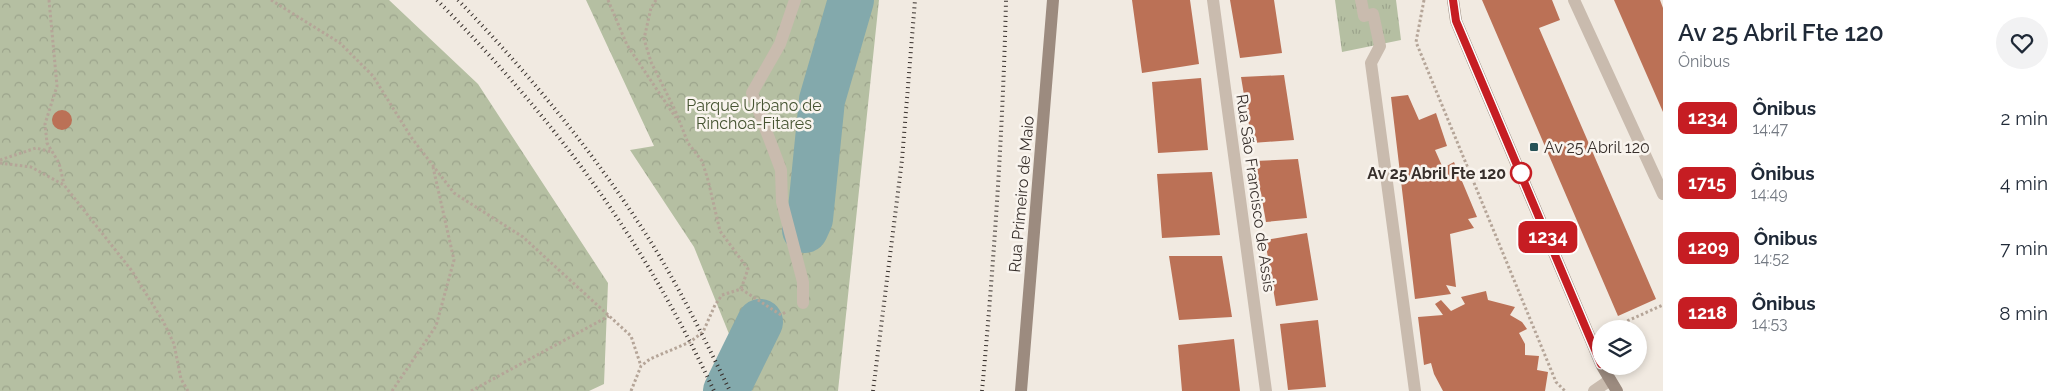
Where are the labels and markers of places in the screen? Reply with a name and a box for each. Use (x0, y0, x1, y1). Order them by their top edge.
place label: Av 25 Abril 120 (1544, 138, 1650, 157)
marker: Av 25 Abril 120 (1528, 141, 1540, 153)
marker: Av 25 Abril Fte 120 (1510, 162, 1532, 184)
place label: Av 25 Abril Fte 120 (1367, 164, 1506, 183)

